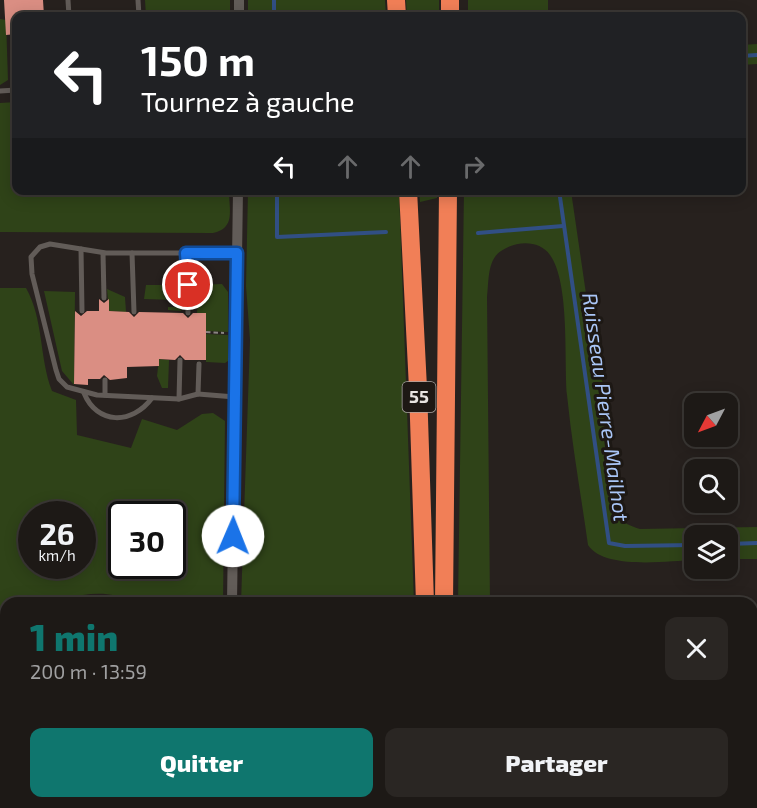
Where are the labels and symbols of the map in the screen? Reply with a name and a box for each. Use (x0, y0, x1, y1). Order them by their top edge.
pin (162, 259, 213, 310)
water label: Ruisseau Pierre-Mailhot (578, 291, 635, 523)
road number: 55 (402, 382, 436, 412)
north arrow (684, 393, 738, 447)
speed limit sign: 30 (108, 501, 186, 579)
position arrow (201, 504, 265, 568)

